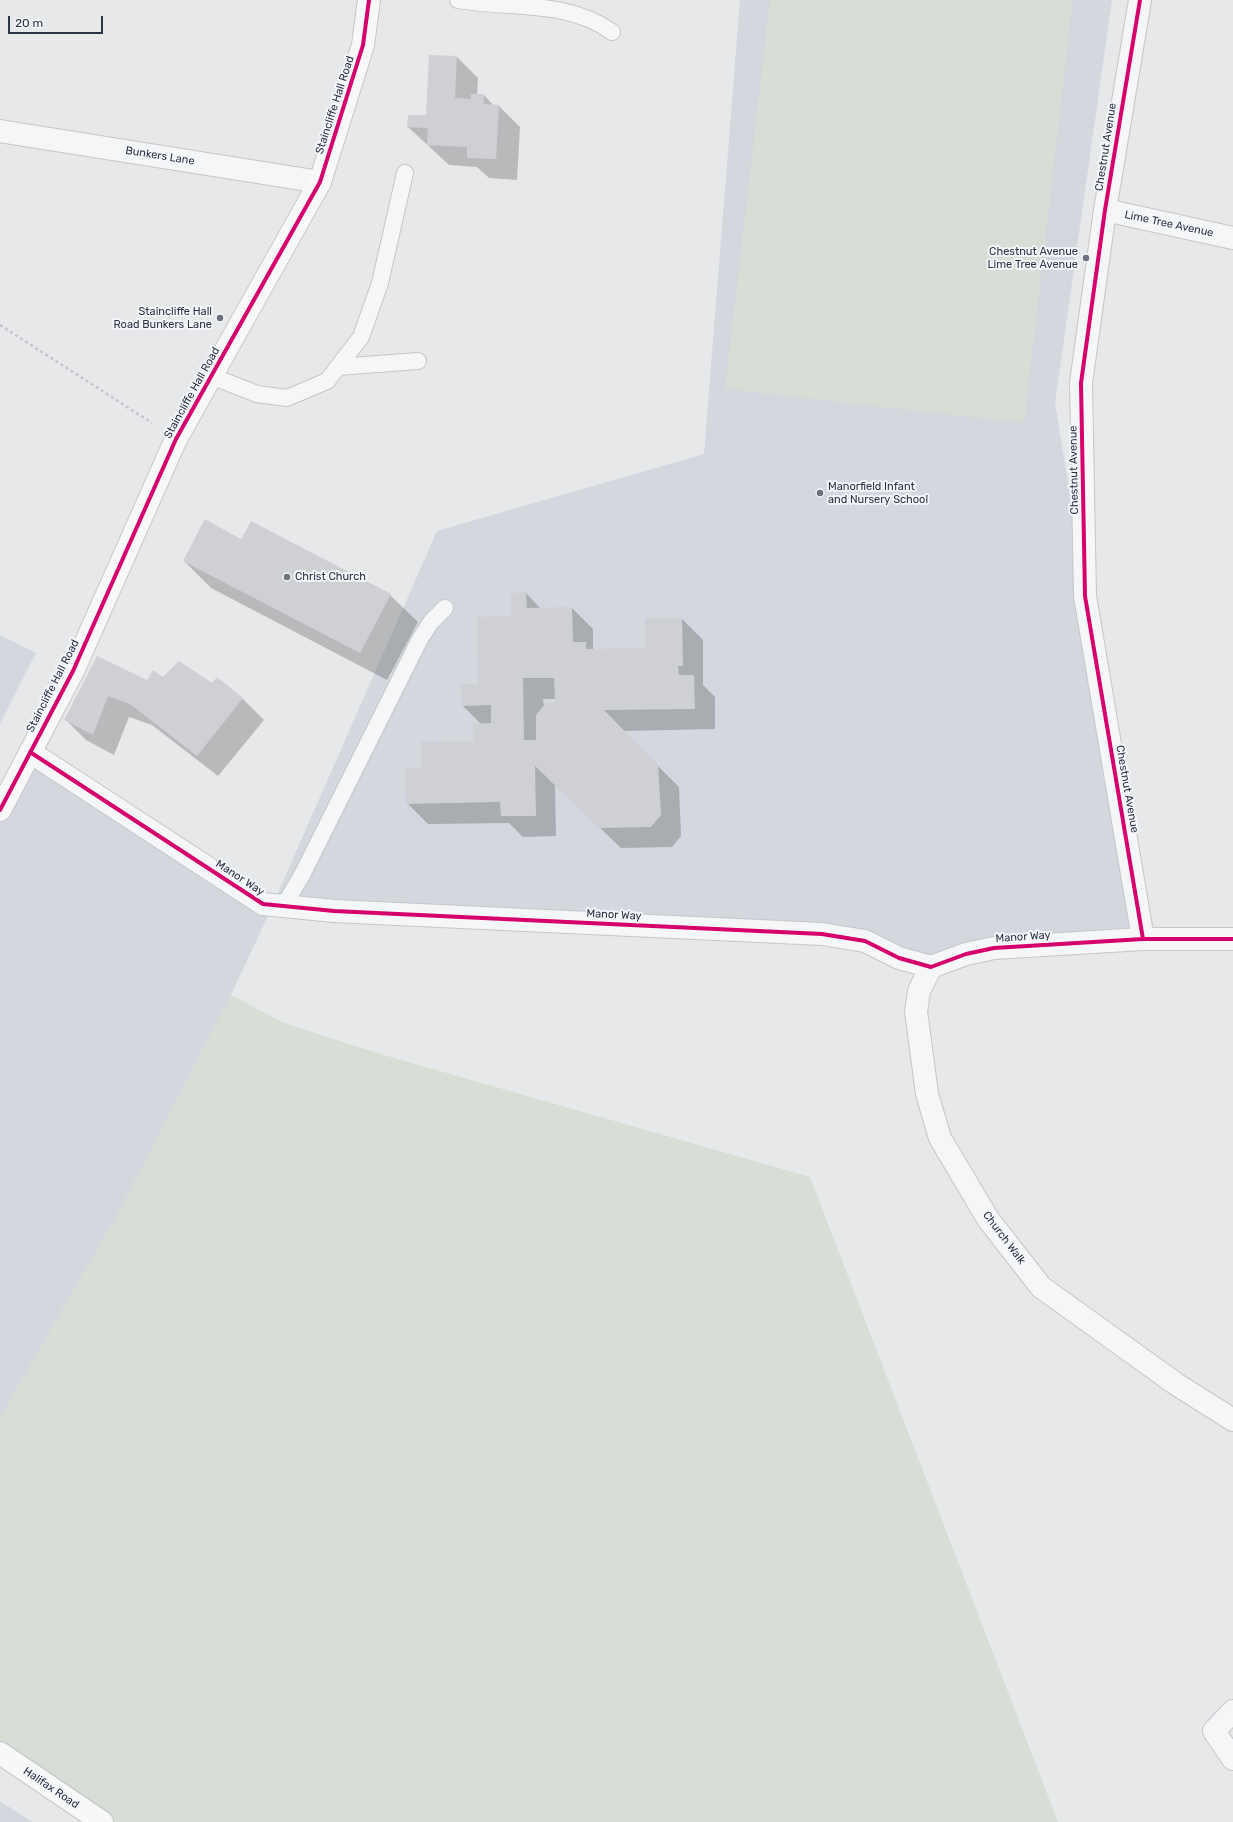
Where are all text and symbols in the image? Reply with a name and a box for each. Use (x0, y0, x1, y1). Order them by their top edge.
scale bar (10, 8, 105, 34)
text: 20 m (15, 16, 43, 30)
street label: Staincliffe Hall Road (313, 54, 357, 156)
street label: Chestnut Avenue (1093, 102, 1119, 192)
street label: Bunkers Lane (125, 144, 195, 168)
street label: Lime Tree Avenue (1123, 208, 1215, 240)
place label: Chestnut Avenue Lime Tree Avenue (987, 245, 1078, 271)
marker: Chestnut Avenue Lime Tree Avenue (1081, 253, 1091, 263)
place label: Staincliffe Hall Road Bunkers Lane (113, 305, 212, 331)
marker: Staincliffe Hall Road Bunkers Lane (215, 313, 225, 323)
street label: Staincliffe Hall Road (161, 345, 223, 441)
street label: Chestnut Avenue (1067, 425, 1081, 515)
place label: Manorfield Infant and Nursery School (828, 480, 928, 506)
marker: Manorfield Infant and Nursery School (815, 488, 825, 498)
place label: Christ Church (295, 570, 366, 584)
marker: Christ Church (282, 572, 292, 582)
street label: Staincliffe Hall Road (24, 637, 82, 735)
street label: Chestnut Avenue (1113, 744, 1141, 834)
street label: Manor Way (213, 857, 267, 899)
street label: Manor Way (586, 907, 642, 923)
street label: Manor Way (995, 928, 1051, 946)
street label: Church Walk (980, 1209, 1028, 1267)
street label: Halifax Road (21, 1765, 81, 1811)

